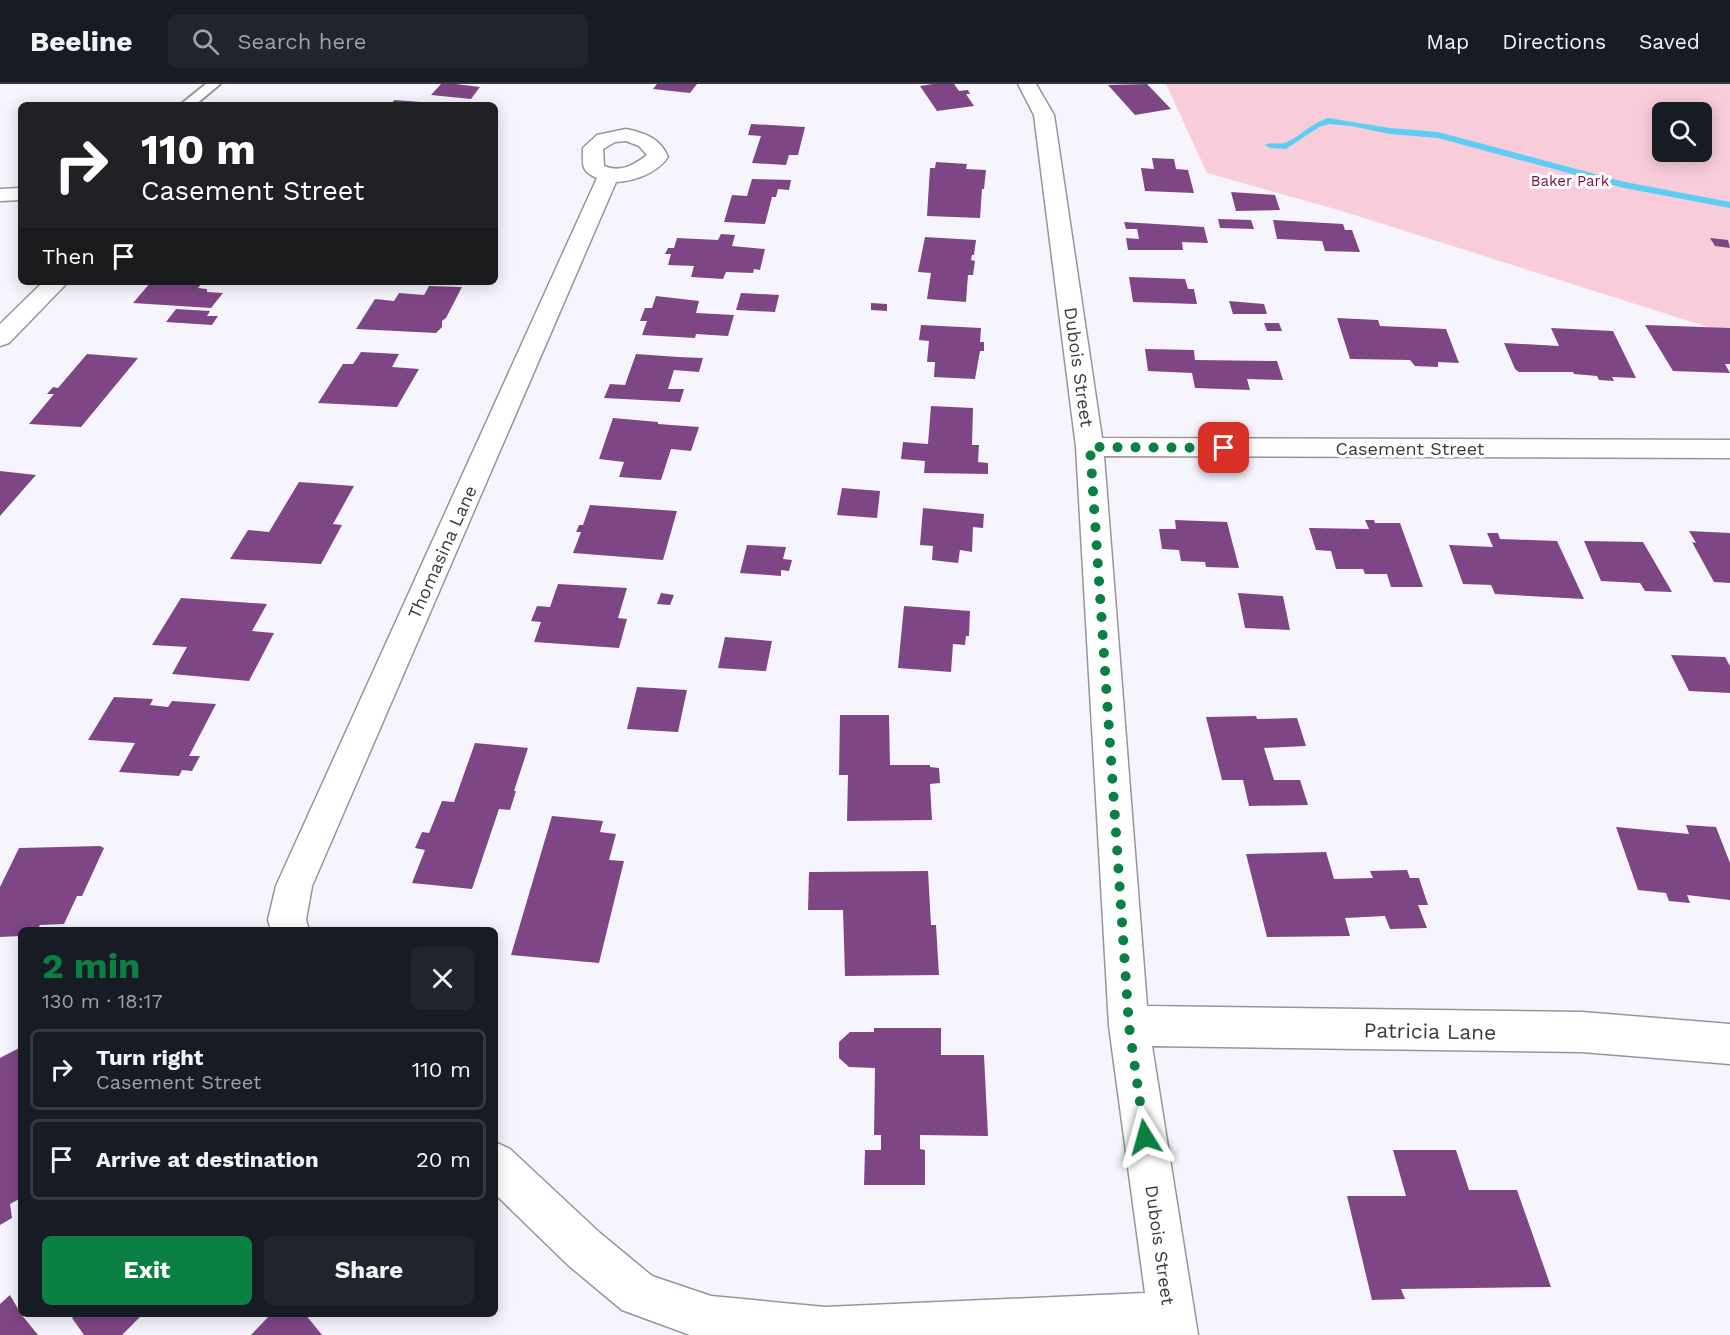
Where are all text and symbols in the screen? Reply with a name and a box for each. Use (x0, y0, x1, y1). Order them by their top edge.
search box (168, 14, 588, 68)
text: Beeline (30, 25, 132, 58)
icon: search (189, 25, 222, 58)
text: Search here (237, 29, 366, 54)
text: Map (1426, 29, 1469, 54)
text: Directions (1502, 29, 1606, 54)
text: Saved (1639, 29, 1700, 54)
map controls (1652, 102, 1712, 162)
button: search (1652, 102, 1712, 162)
text: 110 m (141, 125, 256, 174)
icon: right (42, 126, 120, 204)
park label: Baker Park (1531, 172, 1610, 190)
text: Casement Street (141, 175, 364, 207)
icon: arrive (107, 240, 140, 273)
text: Then (42, 244, 95, 269)
street label: Dubois Street (1060, 306, 1098, 429)
pin (1198, 422, 1249, 473)
icon: arrive (1207, 431, 1240, 464)
street label: Casement Street (1336, 438, 1485, 459)
street label: Thomasina Lane (403, 482, 481, 622)
text: 2 min (42, 945, 140, 987)
button: close (411, 947, 474, 1010)
text: 130 m · 18:17 (42, 989, 163, 1013)
street label: Patricia Lane (1363, 1017, 1497, 1045)
text: Turn right (96, 1045, 203, 1070)
icon: right (45, 1053, 78, 1086)
text: 110 m (412, 1057, 471, 1082)
text: Casement Street (96, 1070, 261, 1094)
position arrow (1113, 1105, 1177, 1169)
icon: arrive (45, 1143, 78, 1176)
text: Arrive at destination (96, 1147, 319, 1172)
text: 20 m (416, 1147, 471, 1172)
street label: Dubois Street (1141, 1184, 1179, 1307)
button: Exit (42, 1236, 252, 1305)
button: Share (264, 1236, 474, 1305)

